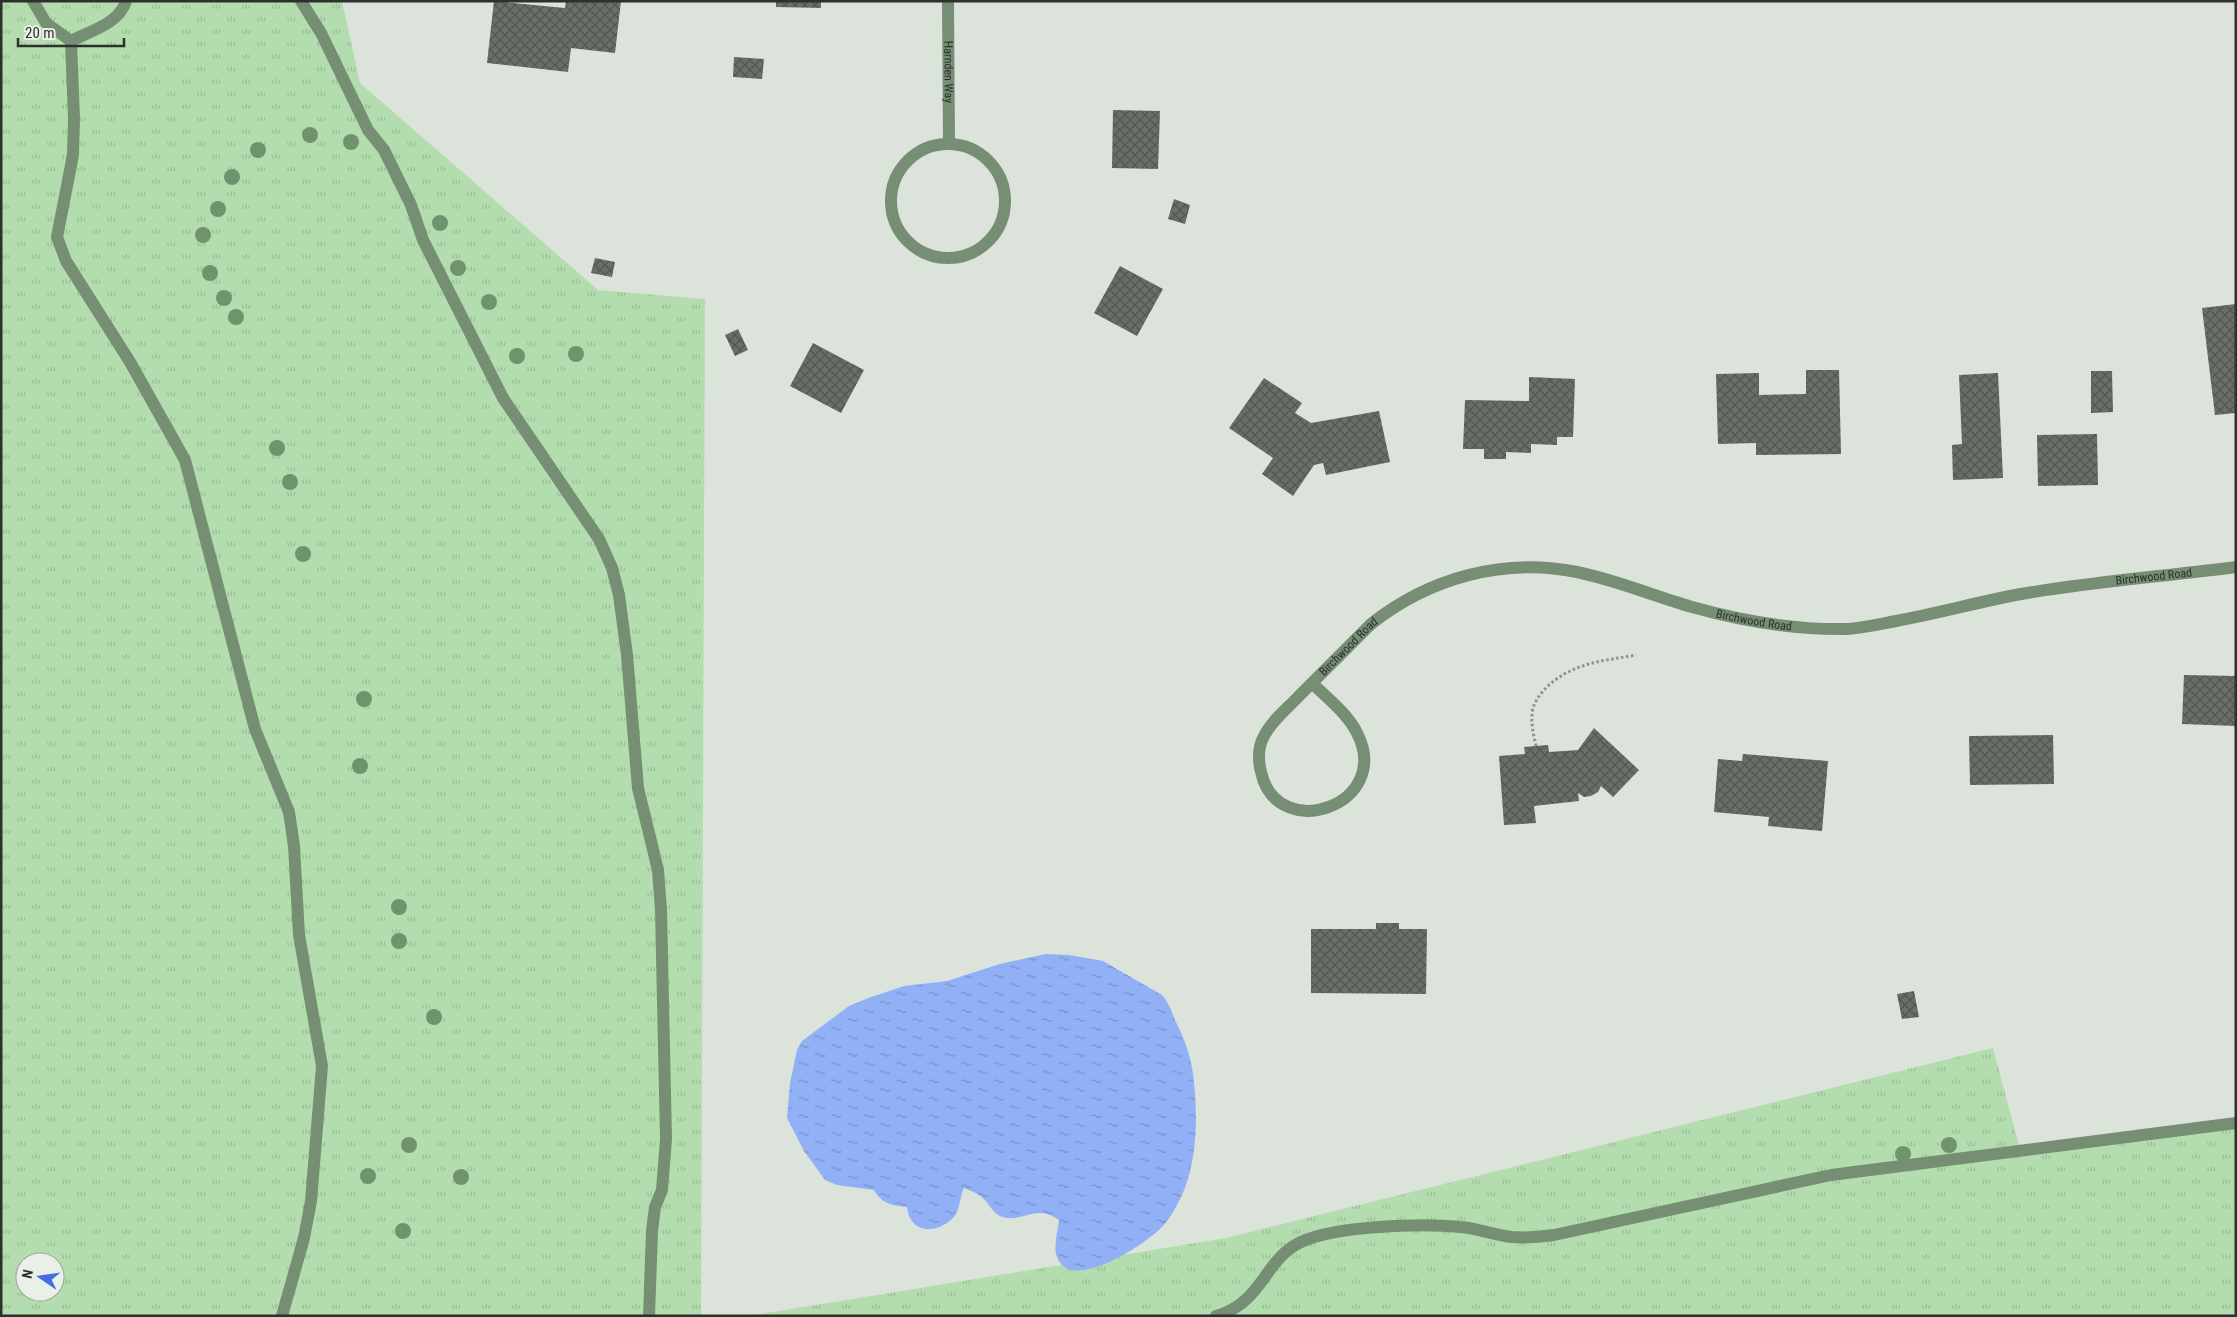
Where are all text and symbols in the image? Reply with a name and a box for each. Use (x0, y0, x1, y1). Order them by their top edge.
scale bar (18, 15, 124, 47)
text: 20 m (25, 24, 55, 42)
street label: Harnden Way (941, 41, 956, 103)
street label: Birchwood Road (2115, 565, 2193, 588)
street label: Birchwood Road (1715, 606, 1793, 633)
street label: Birchwood Road (1316, 614, 1380, 679)
north arrow (15, 1252, 65, 1302)
text: N (19, 1268, 36, 1280)

